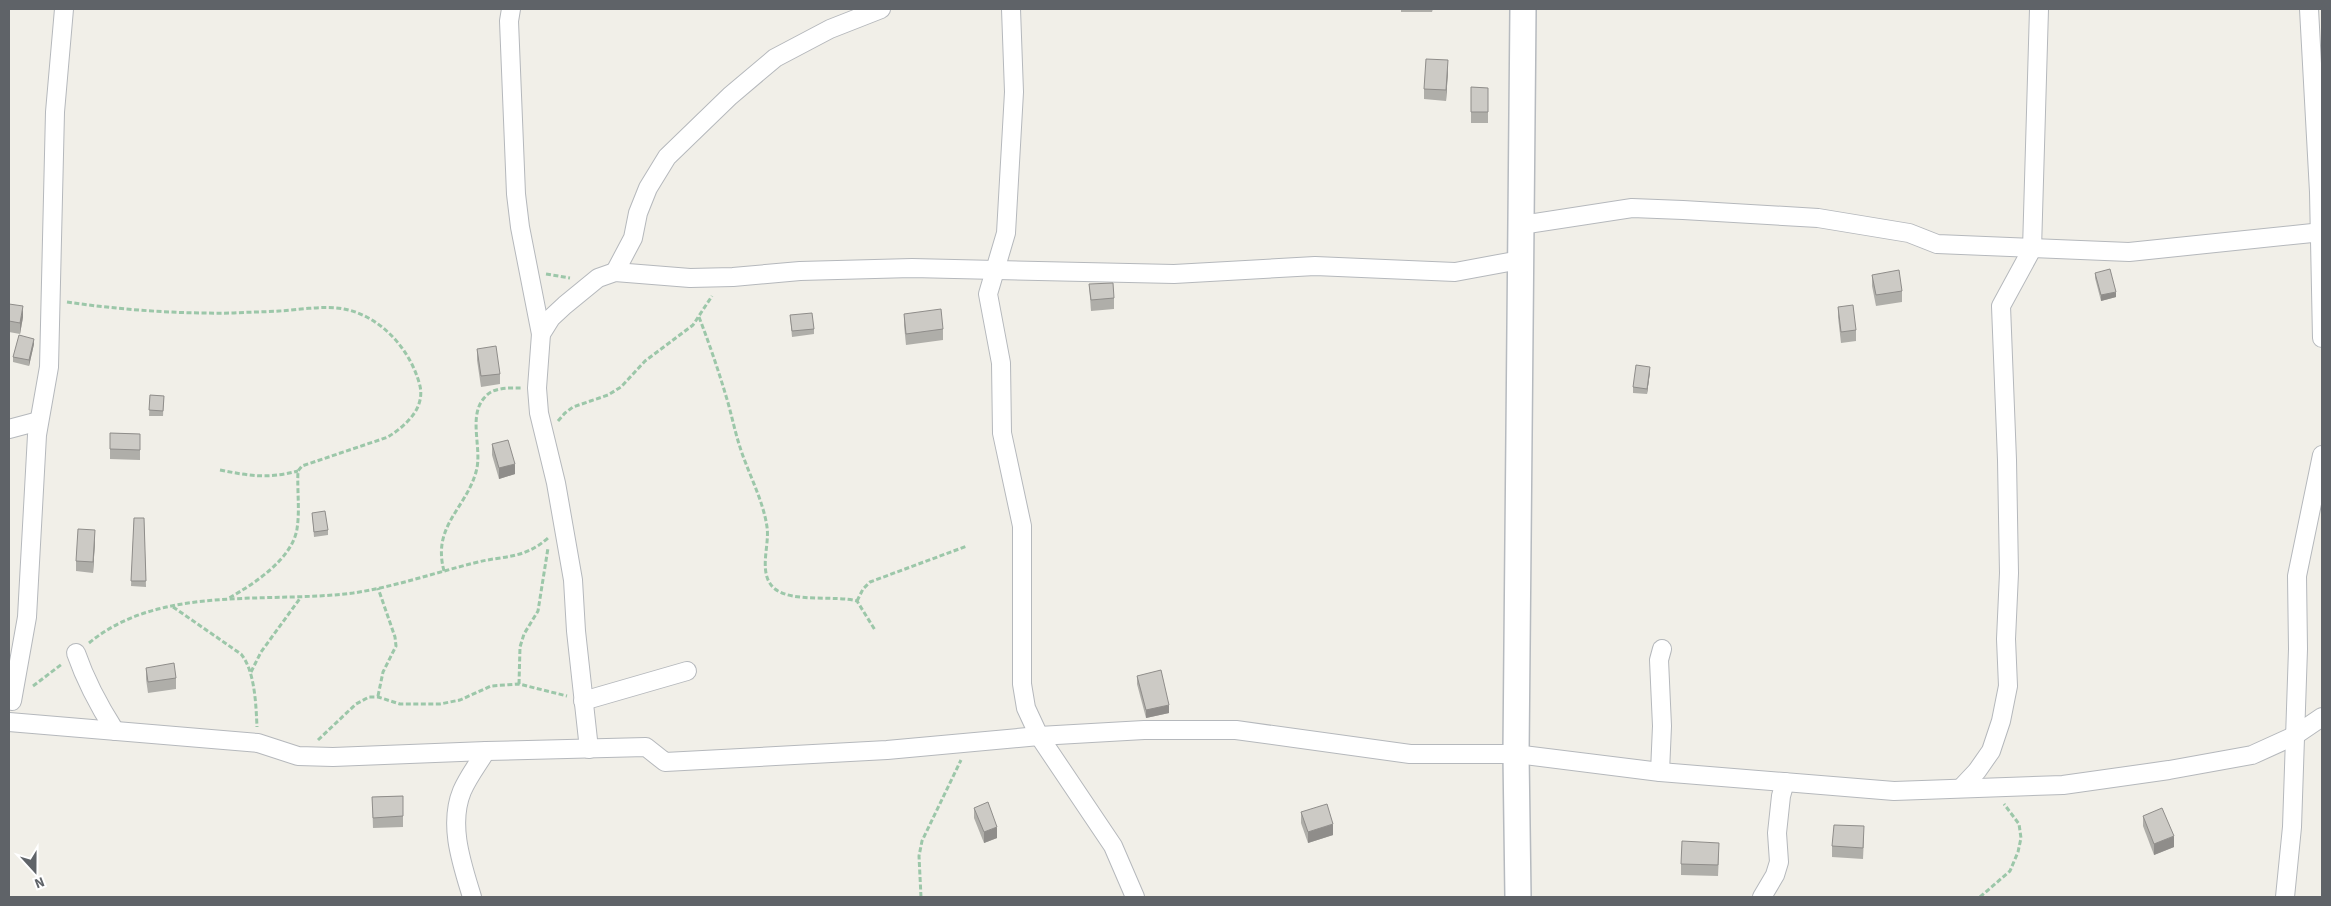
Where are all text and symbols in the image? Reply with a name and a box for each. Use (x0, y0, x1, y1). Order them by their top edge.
north arrow (10, 846, 60, 896)
text: N (31, 871, 47, 893)

